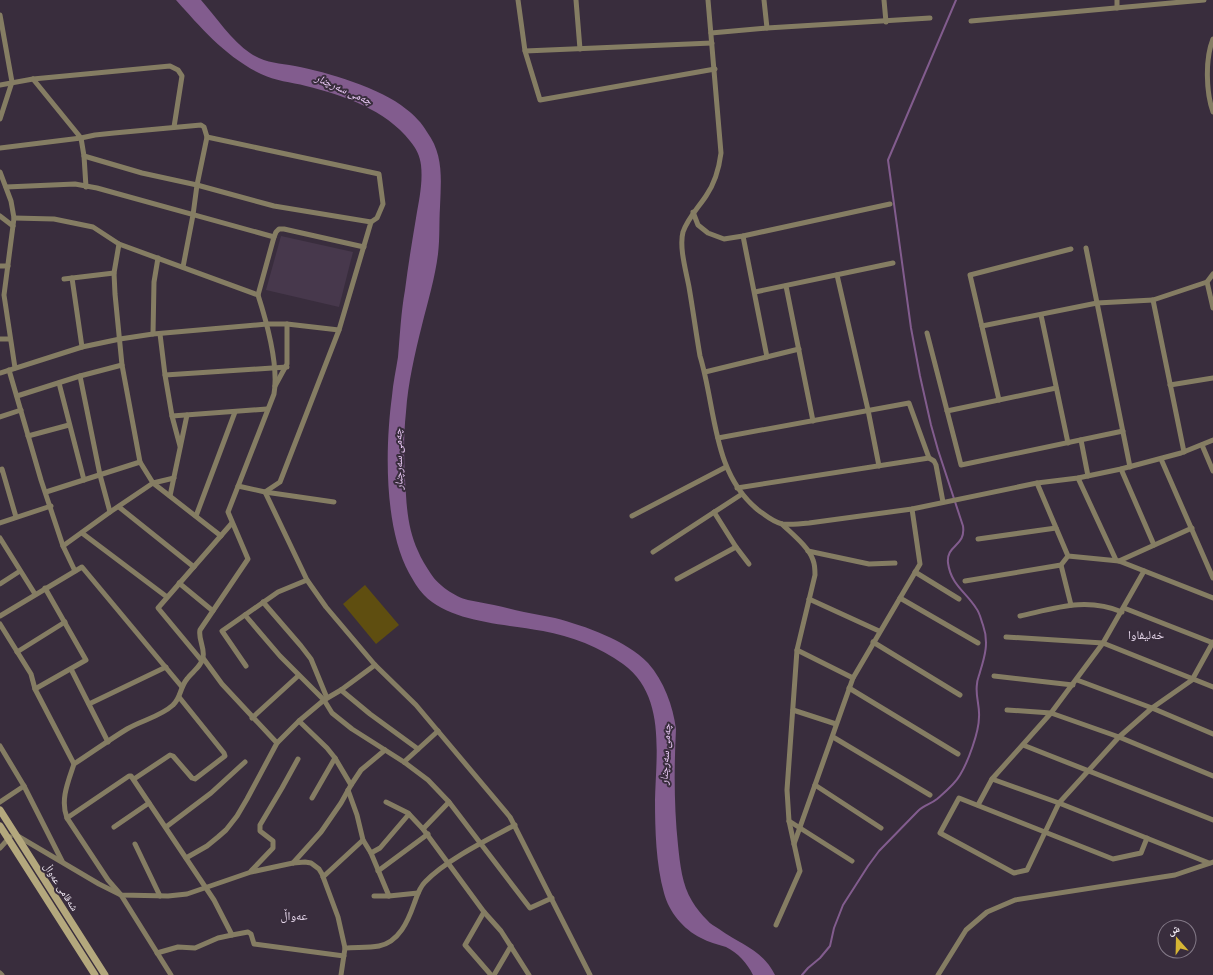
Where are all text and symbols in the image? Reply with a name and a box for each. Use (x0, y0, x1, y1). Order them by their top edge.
water label: چەمی سەرچنار (312, 71, 375, 108)
water label: چەمی سەرچنار (391, 427, 406, 491)
district label: خەلیفاوا (1128, 628, 1164, 642)
water label: چەمی سەرچنار (657, 722, 674, 786)
street label: شەقامی عەواڵ (41, 861, 81, 914)
district label: عەواڵ (280, 908, 308, 923)
north arrow (1157, 919, 1197, 959)
text: ش (1166, 922, 1182, 939)

